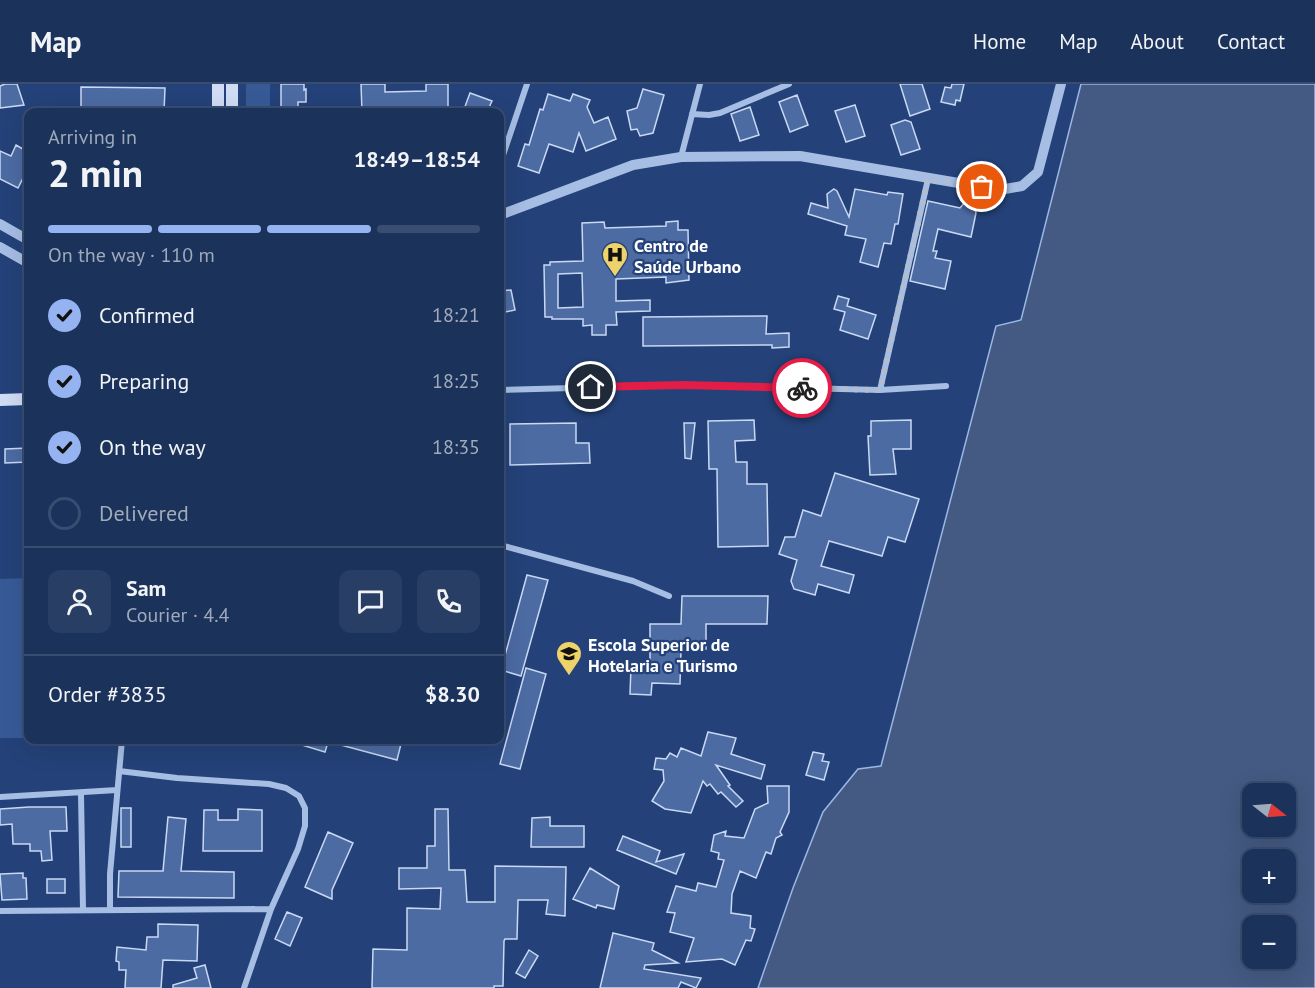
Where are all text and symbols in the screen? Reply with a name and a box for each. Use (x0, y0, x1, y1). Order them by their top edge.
text: Map (30, 23, 81, 60)
text: Home (973, 28, 1026, 55)
text: Map (1059, 28, 1098, 55)
text: About (1131, 28, 1184, 55)
text: Contact (1217, 28, 1285, 55)
text: Arriving in (48, 124, 137, 150)
text: 18:49–18:54 (354, 145, 480, 173)
text: 2 min (48, 147, 143, 198)
pin (956, 161, 1007, 212)
icon: bag (965, 170, 998, 203)
place label: Centro de Saúde Urbano (634, 234, 742, 278)
hospital icon: Centro de Saúde Urbano (600, 240, 630, 278)
text: On the way · 110 m (48, 242, 215, 268)
icon: check (48, 299, 81, 332)
text: Confirmed (99, 301, 195, 329)
text: 18:21 (432, 302, 480, 328)
courier (772, 358, 832, 418)
pin (565, 361, 616, 412)
icon: check (48, 365, 81, 398)
text: Preparing (99, 367, 189, 395)
text: 18:25 (432, 368, 480, 394)
icon: home (574, 370, 607, 403)
icon: bike (786, 372, 819, 405)
icon: check (48, 431, 81, 464)
text: On the way (99, 433, 206, 461)
text: 18:35 (432, 434, 480, 460)
text: Delivered (99, 499, 189, 527)
button: person (48, 570, 111, 633)
button: chat (339, 570, 402, 633)
button: phone (417, 570, 480, 633)
text: Sam (126, 574, 166, 602)
text: Courier · 4.4 (126, 602, 229, 628)
place label: Escola Superior de Hotelaria e Turismo (588, 633, 738, 677)
school or university icon: Escola Superior de Hotelaria e Turismo (554, 639, 584, 677)
text: Order #3835 (48, 680, 167, 708)
text: $8.30 (425, 680, 480, 708)
north arrow (1242, 783, 1296, 837)
map controls (1242, 783, 1296, 969)
button: + (1242, 849, 1296, 903)
button: − (1242, 915, 1296, 969)

